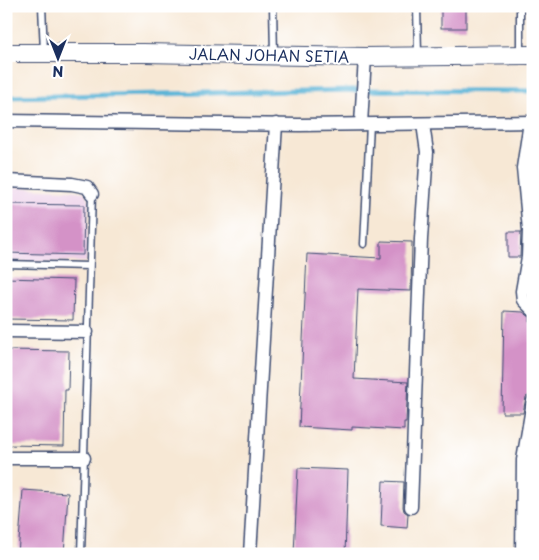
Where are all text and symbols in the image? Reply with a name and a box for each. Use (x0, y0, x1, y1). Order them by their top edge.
north arrow (32, 32, 82, 82)
street label: JALAN JOHAN SETIA (189, 42, 349, 67)
text: N (52, 61, 64, 82)

